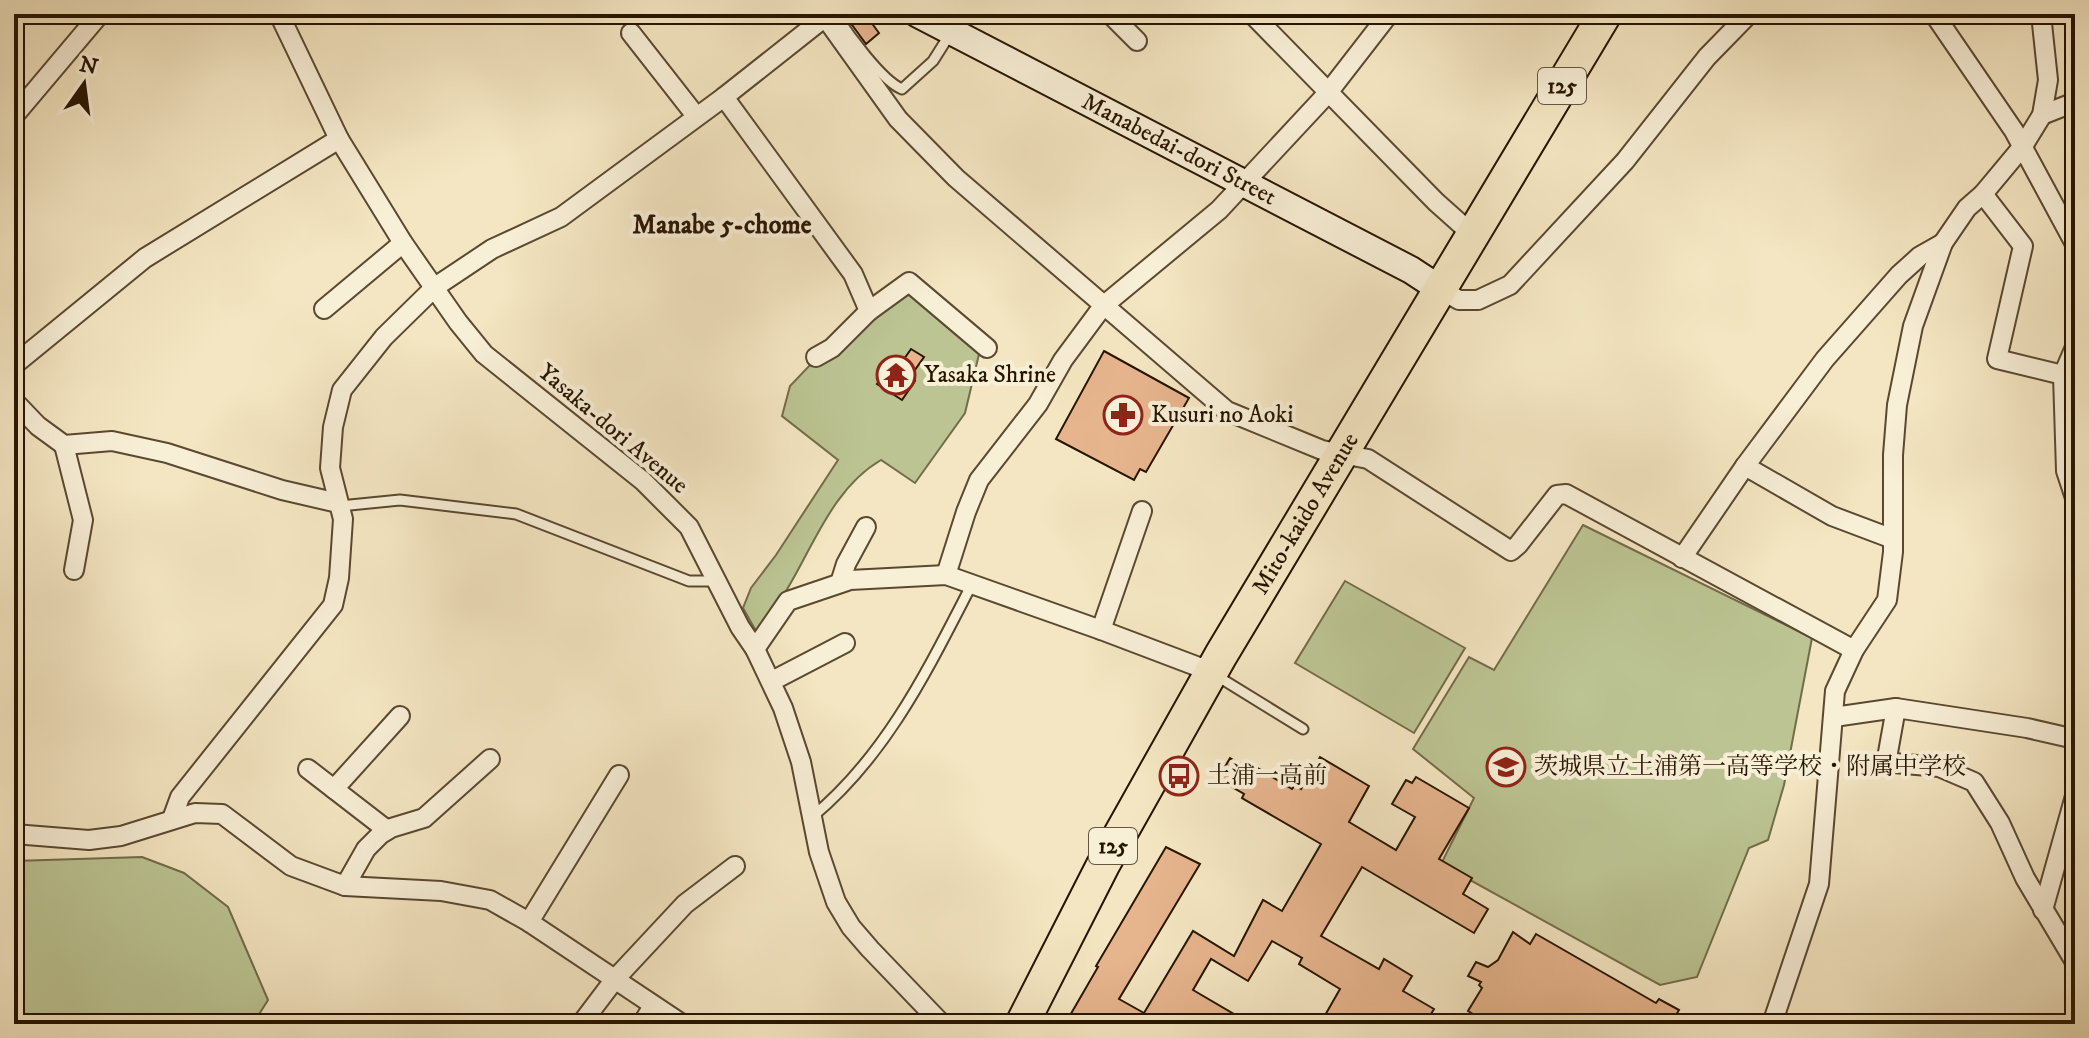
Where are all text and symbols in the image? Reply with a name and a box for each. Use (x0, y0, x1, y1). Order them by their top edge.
north arrow (44, 44, 124, 124)
text: N (76, 51, 101, 81)
road number: 125 (1538, 68, 1586, 104)
street label: Manabedai-dori Street (1077, 87, 1281, 212)
district label: Manabe 5-chome (632, 209, 812, 242)
temple icon: Yasaka Shrine (875, 354, 917, 396)
street label: Yasaka-dori Avenue (532, 357, 694, 501)
place label: Yasaka Shrine (924, 360, 1056, 390)
pharmacy icon: Kusuri no Aoki (1102, 394, 1144, 436)
place label: Kusuri no Aoki (1151, 400, 1293, 430)
street label: Mito-kaido Avenue (1246, 427, 1366, 600)
school or university icon: 茨城県立土浦第一高等学校・附属中学校 (1485, 746, 1527, 788)
place label: 茨城県立土浦第一高等学校・附属中学校 (1534, 752, 1966, 782)
bus stop icon: 土浦一高前 (1158, 755, 1200, 797)
place label: 土浦一高前 (1207, 761, 1327, 791)
road number: 125 (1089, 828, 1137, 864)

